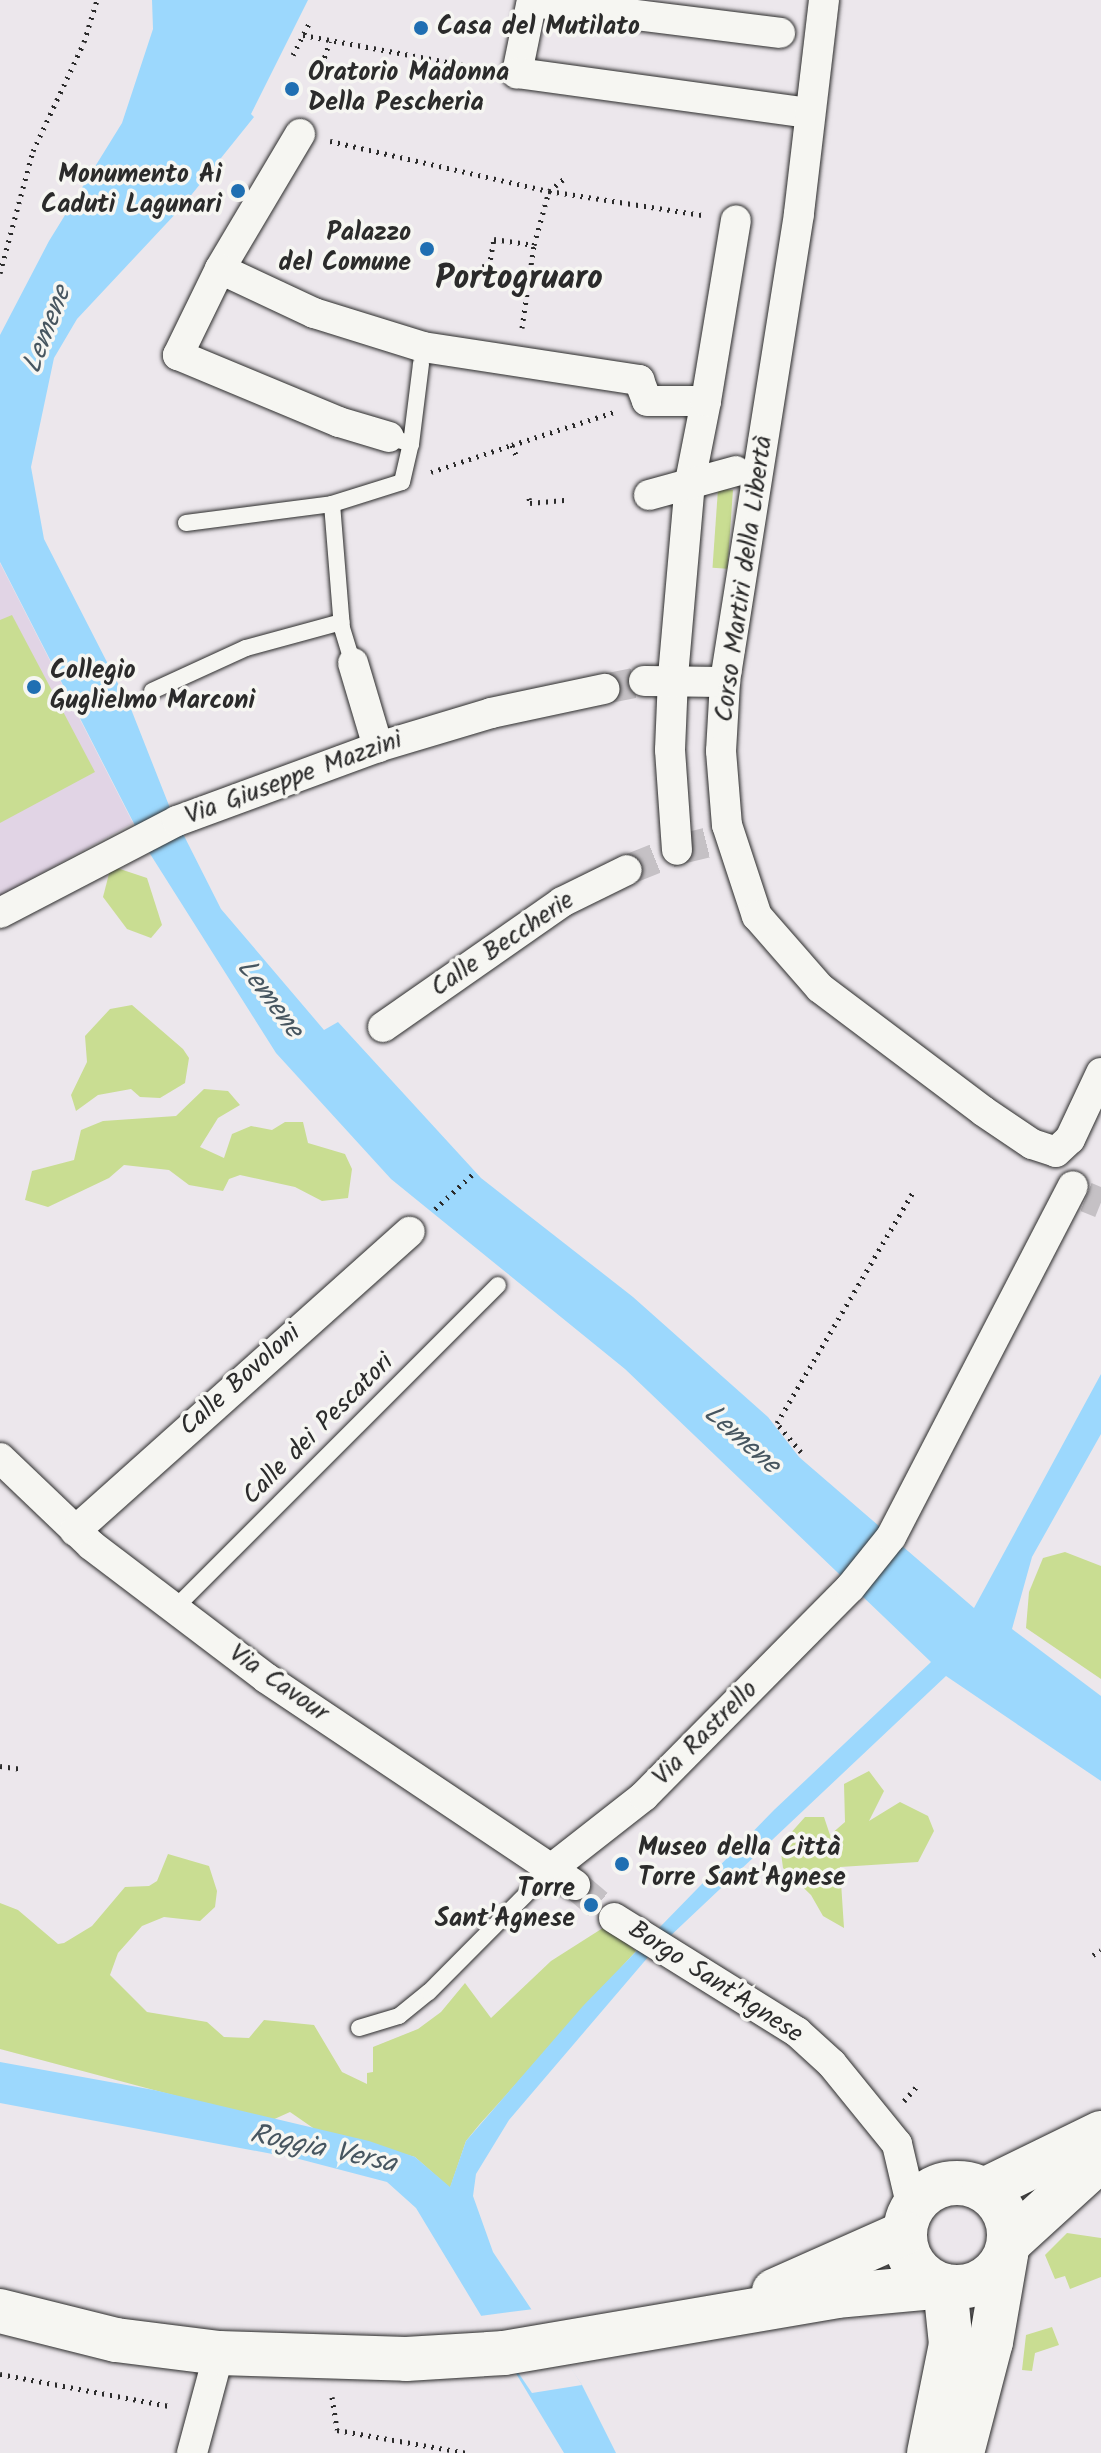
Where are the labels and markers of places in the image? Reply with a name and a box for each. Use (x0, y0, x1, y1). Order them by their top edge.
place label: Casa del Mutilato (437, 12, 640, 44)
marker: Casa del Mutilato (412, 19, 430, 37)
place label: Oratorio Madonna Della Pescheria (308, 58, 509, 120)
marker: Oratorio Madonna Della Pescheria (283, 80, 301, 98)
place label: Monumento Ai Caduti Lagunari (41, 160, 222, 222)
marker: Monumento Ai Caduti Lagunari (229, 182, 247, 200)
place label: Palazzo del Comune (278, 218, 411, 280)
marker: Palazzo del Comune (418, 240, 436, 258)
place label: Collegio Guglielmo Marconi (50, 656, 255, 718)
marker: Collegio Guglielmo Marconi (25, 678, 43, 696)
place label: Museo della Città Torre Sant'Agnese (638, 1833, 846, 1894)
marker: Museo della Città Torre Sant'Agnese (613, 1855, 631, 1873)
place label: Torre Sant'Agnese (435, 1874, 575, 1936)
marker: Torre Sant'Agnese (582, 1896, 600, 1914)

